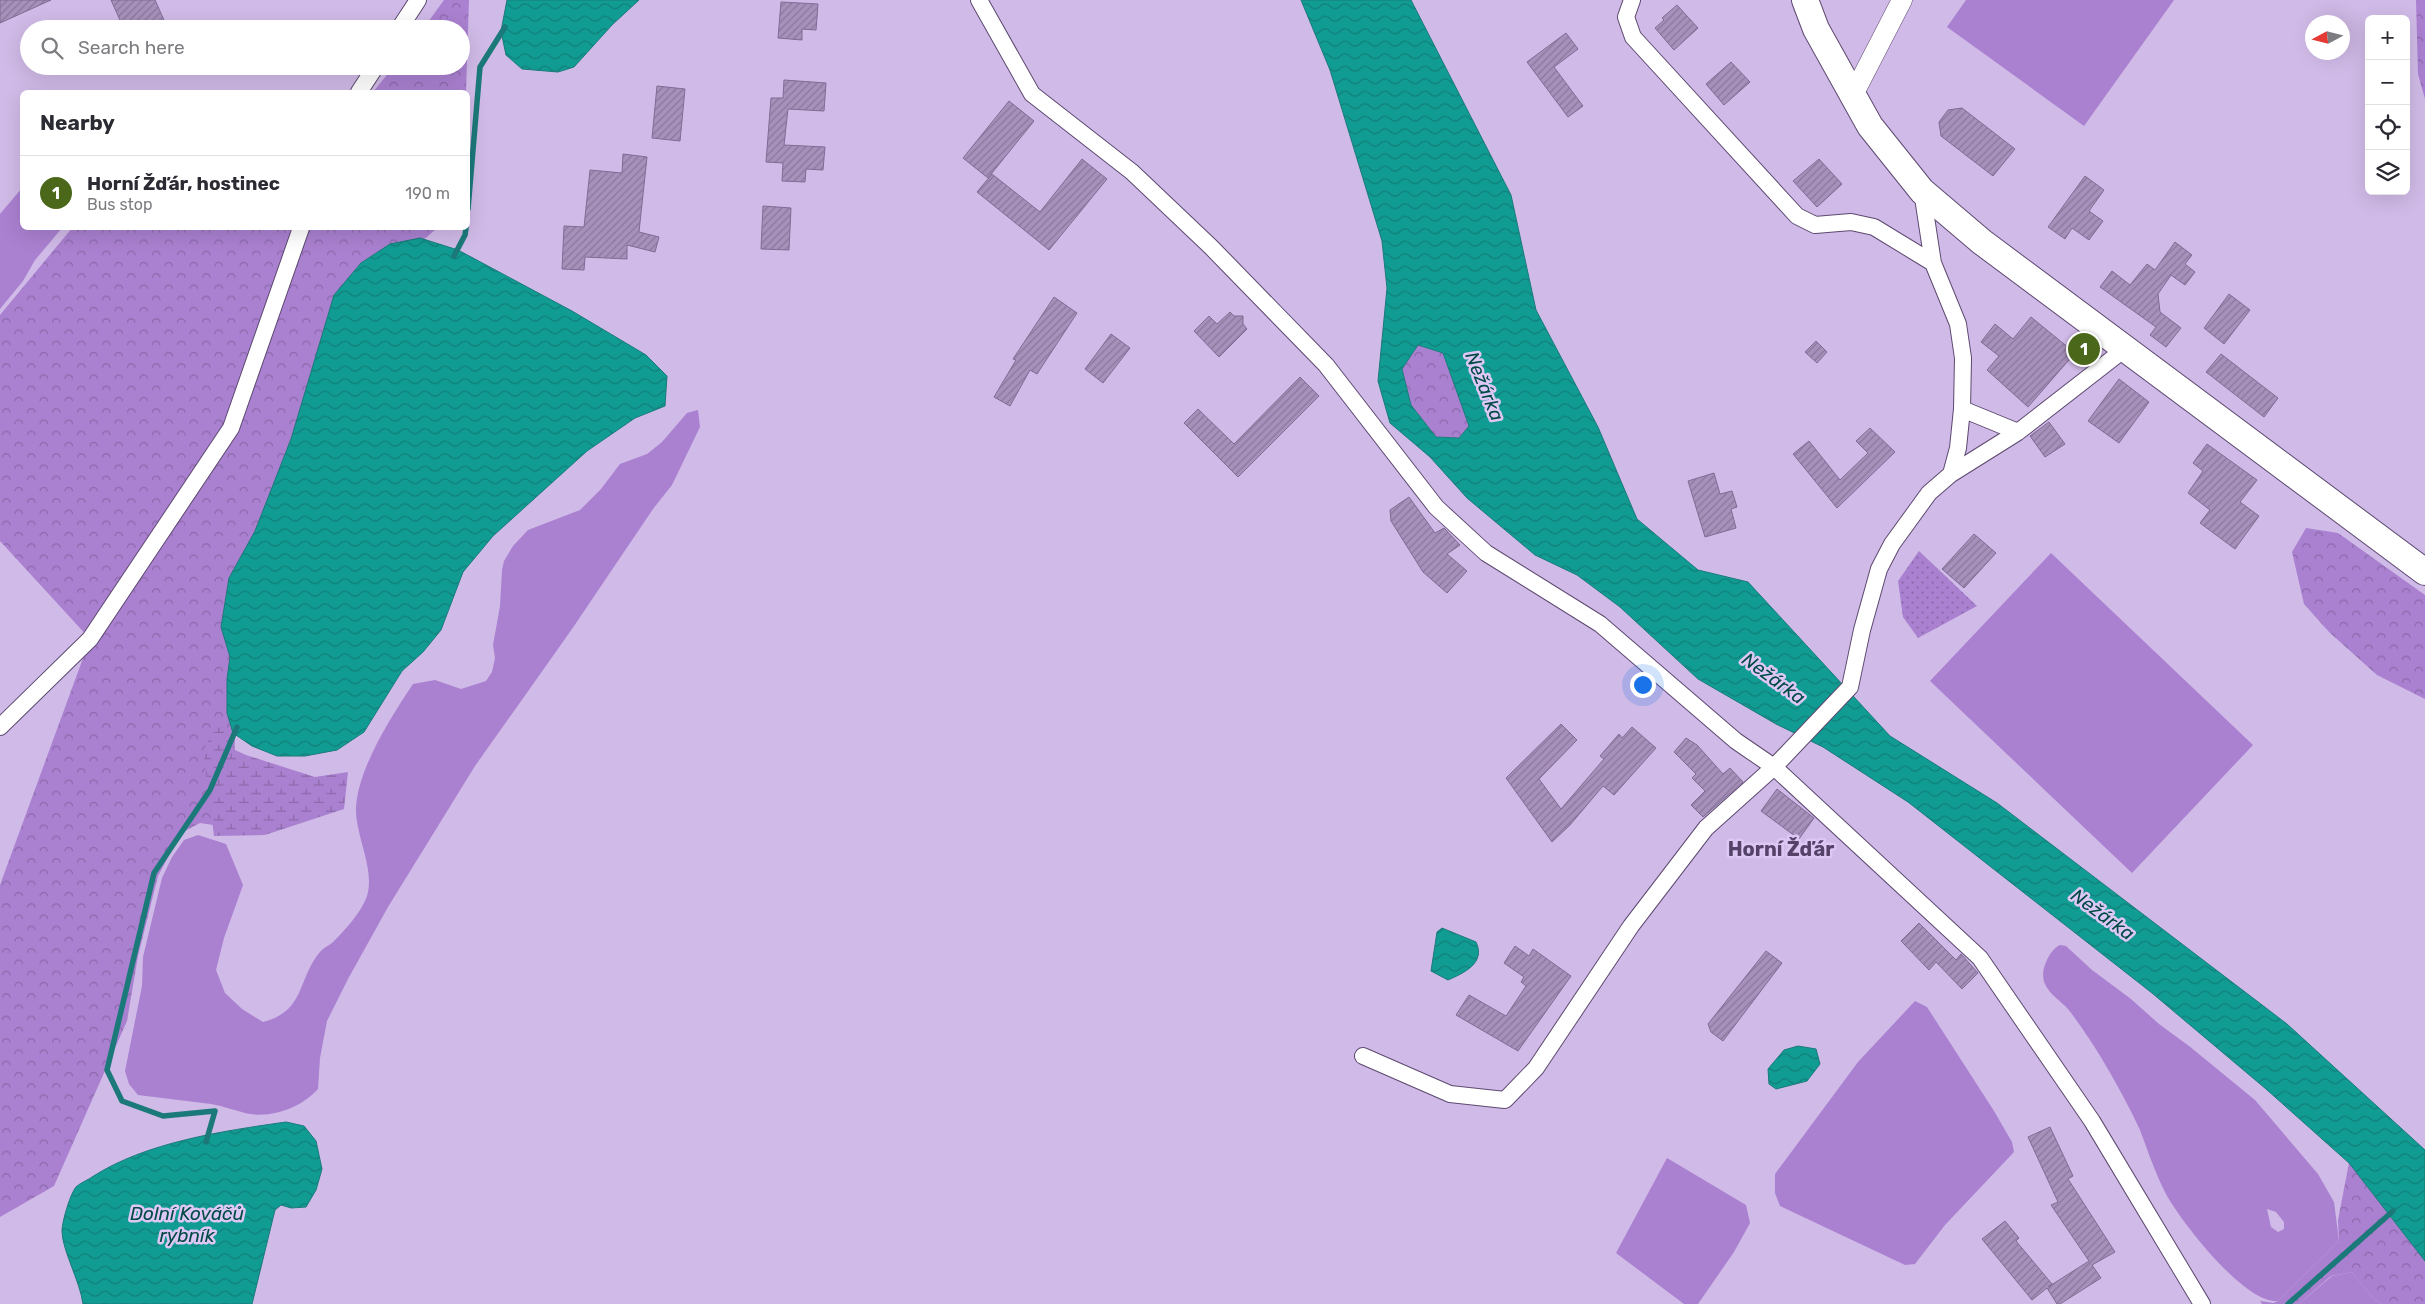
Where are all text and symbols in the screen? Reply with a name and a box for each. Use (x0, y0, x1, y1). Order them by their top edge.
north arrow (2305, 15, 2350, 60)
map controls (2365, 15, 2410, 195)
button: + (2365, 15, 2410, 60)
search box (20, 20, 470, 75)
icon: search (38, 34, 66, 62)
text: Search here (78, 36, 185, 59)
button: − (2365, 60, 2410, 105)
button: locate (2365, 105, 2410, 150)
text: Nearby (40, 110, 115, 135)
button: layers (2365, 150, 2410, 195)
text: Horní Žďár, hostinec (87, 172, 280, 195)
text: 1 (52, 184, 60, 203)
text: 190 m (405, 184, 450, 203)
text: Bus stop (87, 195, 153, 214)
pin: 1 (2068, 330, 2100, 368)
water label: Nežárka (1460, 348, 1509, 424)
water label: Nežárka (1738, 648, 1810, 709)
your location (1630, 672, 1656, 698)
district label: Horní Žďár (1728, 837, 1834, 861)
water label: Nežárka (2067, 884, 2139, 945)
water label: Dolní Kováčů rybník (130, 1202, 244, 1247)

